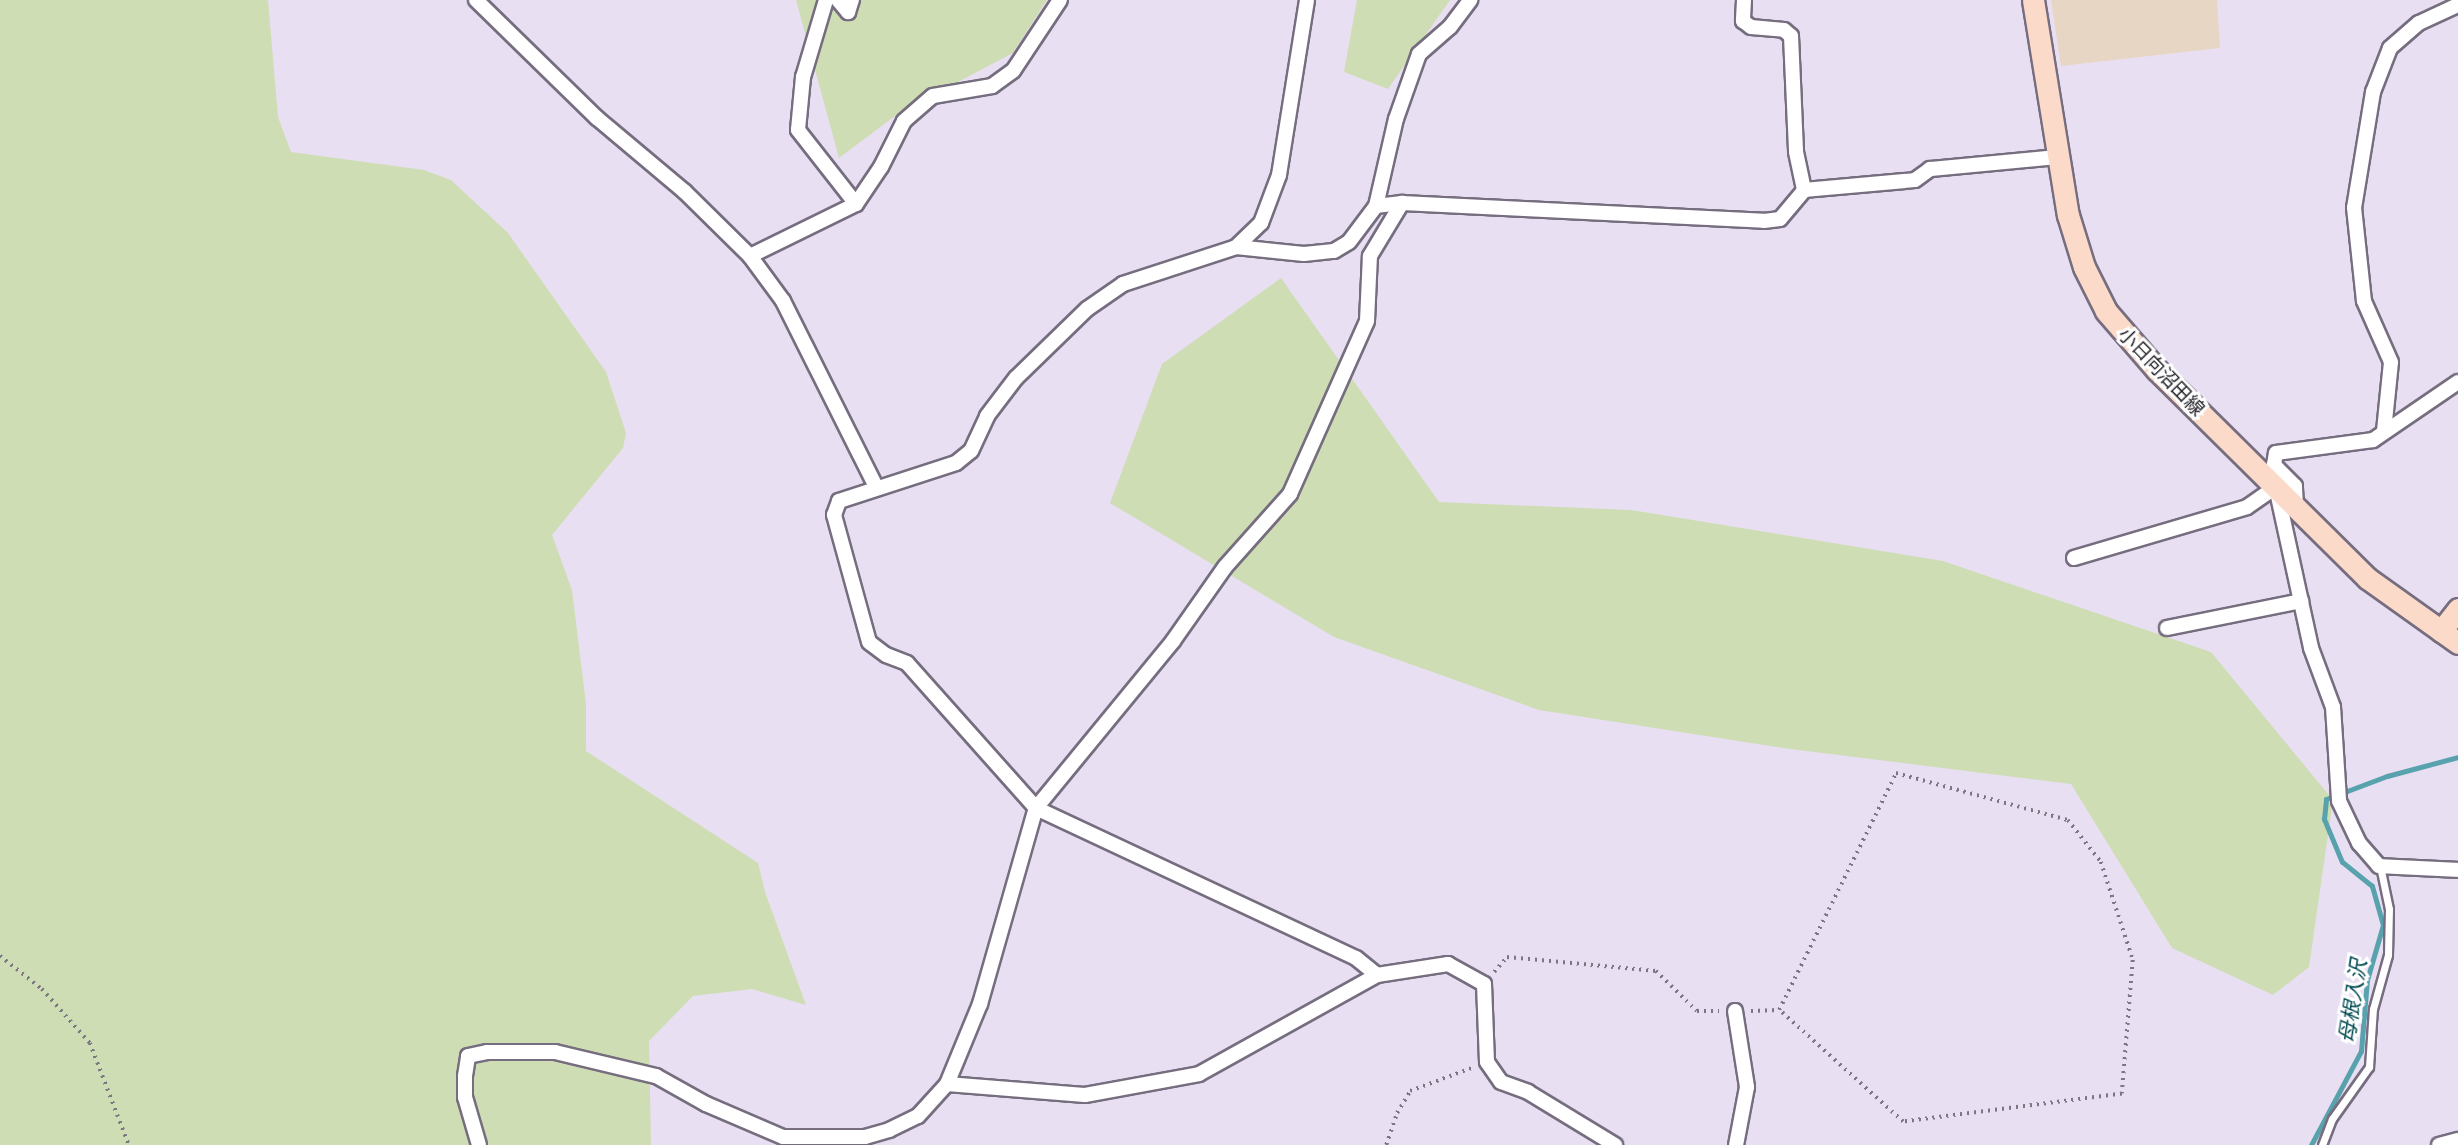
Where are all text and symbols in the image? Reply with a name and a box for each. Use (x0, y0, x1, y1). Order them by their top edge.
street label: 小日向沼田線 (2114, 322, 2210, 420)
water label: 母根入沢 (2333, 958, 2371, 1044)

